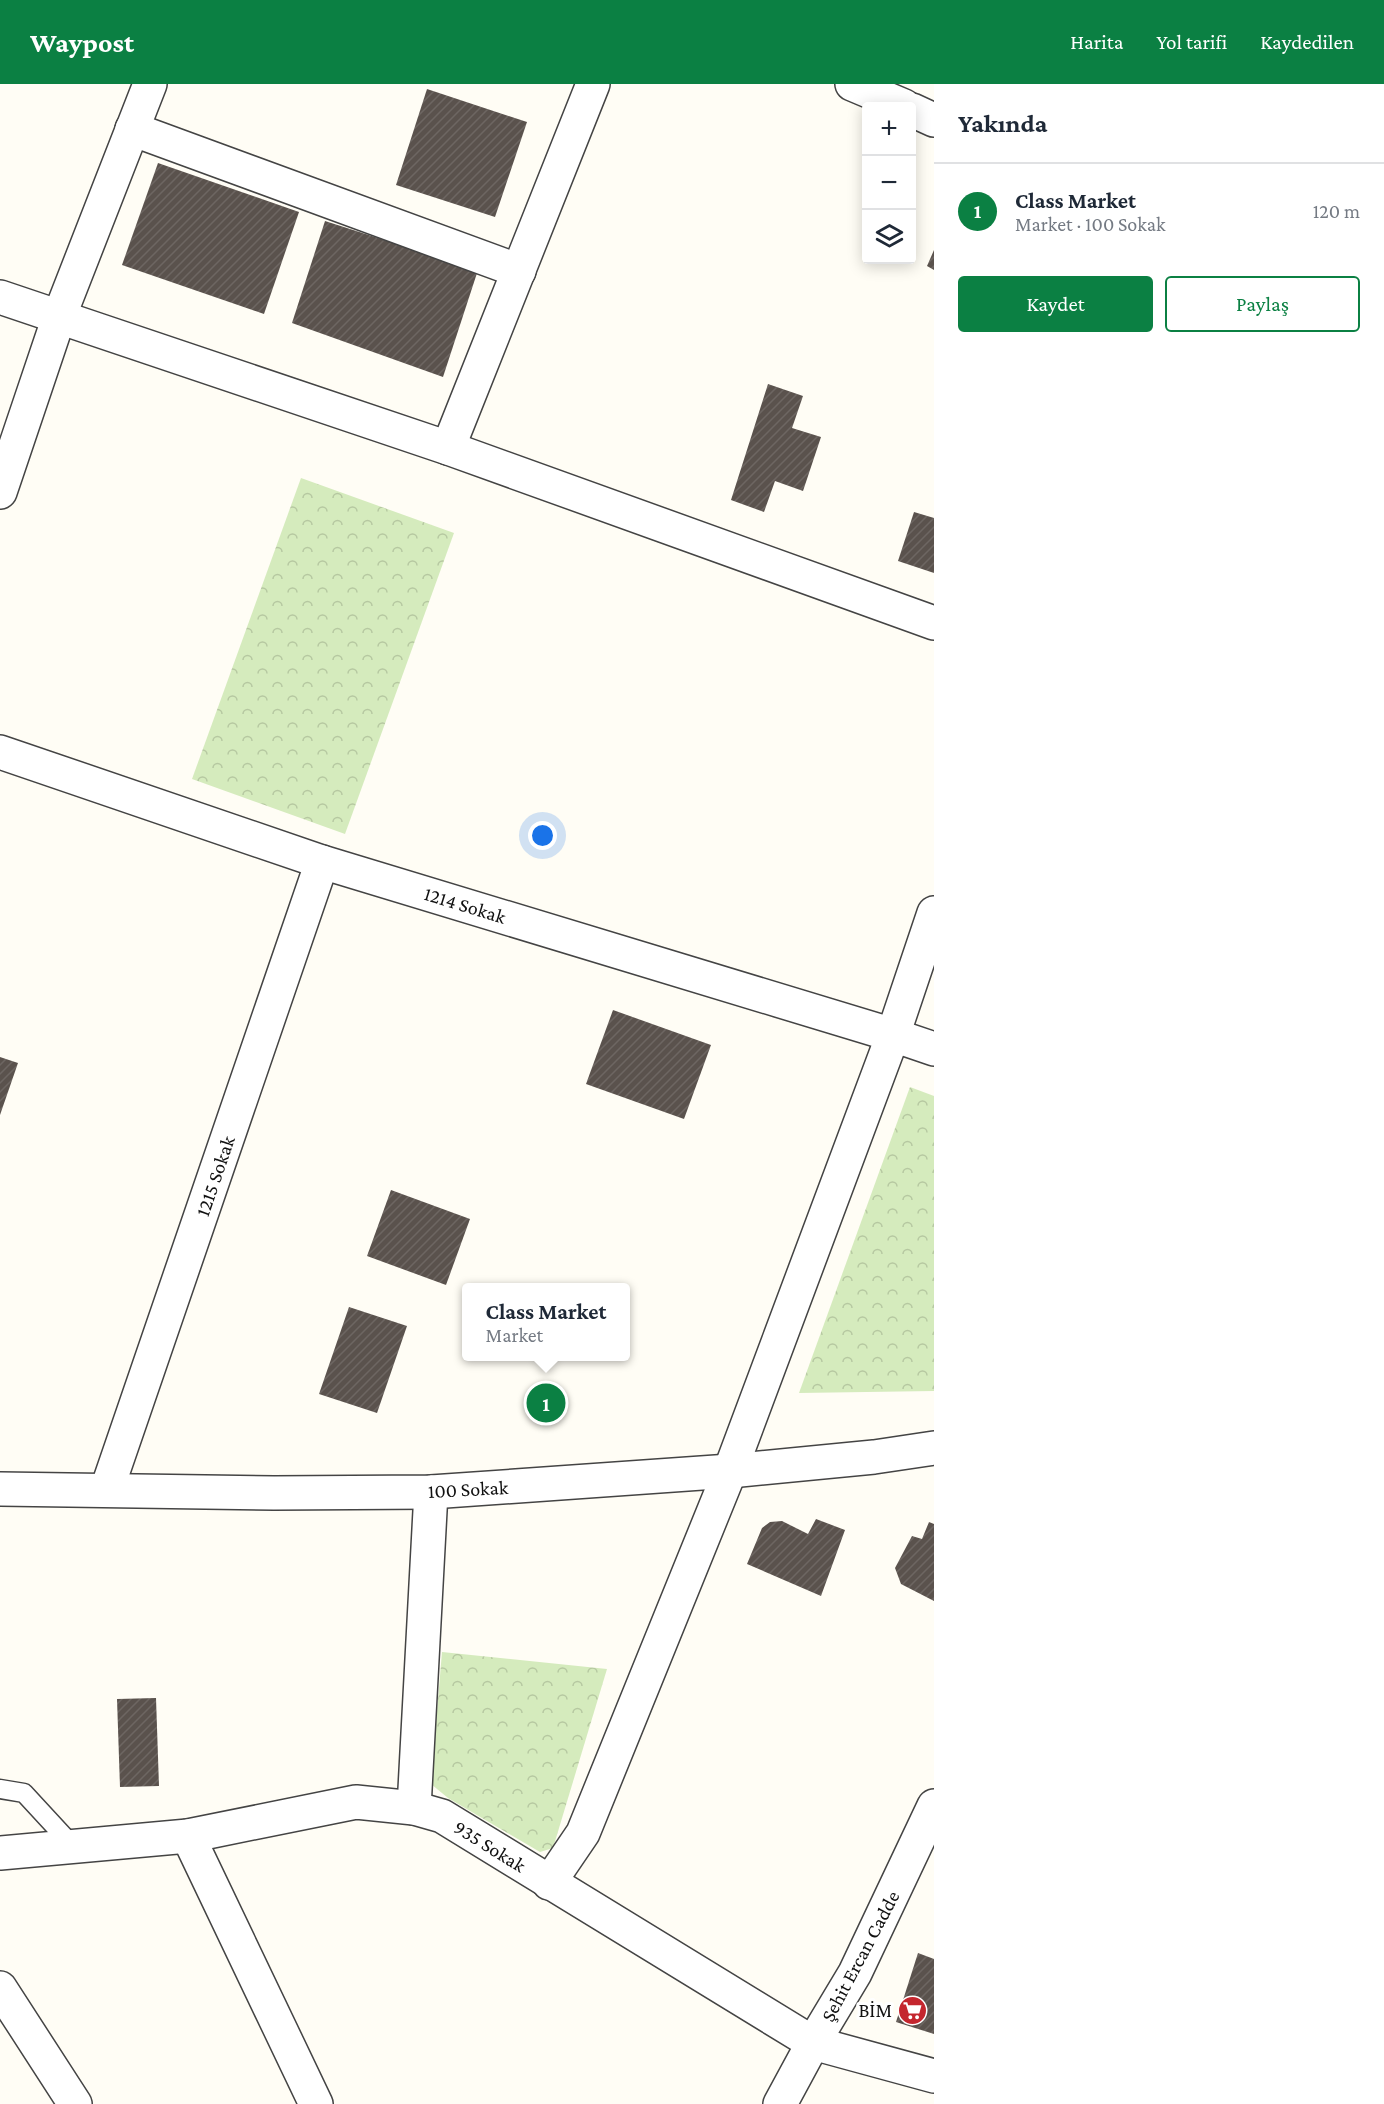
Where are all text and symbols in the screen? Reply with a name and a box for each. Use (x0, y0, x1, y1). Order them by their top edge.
text: Waypost (30, 27, 134, 58)
text: Harita (1070, 30, 1123, 54)
text: Yol tarifi (1156, 30, 1227, 54)
text: Kaydedilen (1260, 30, 1354, 54)
map controls (862, 102, 916, 264)
button: + (862, 102, 916, 156)
text: Yakında (958, 109, 1047, 138)
button: − (862, 156, 916, 210)
text: Class Market (1015, 188, 1136, 213)
text: 1 (974, 200, 981, 222)
text: 120 m (1313, 200, 1360, 222)
button: layers (862, 210, 916, 264)
text: Market · 100 Sokak (1015, 213, 1166, 235)
button: Kaydet (958, 276, 1153, 332)
button: Paylaş (1165, 276, 1360, 332)
your location (528, 821, 557, 850)
street label: 1214 Sokak (421, 882, 509, 928)
street label: 1215 Sokak (191, 1133, 239, 1219)
popup (462, 1283, 630, 1361)
text: Class Market (486, 1299, 606, 1324)
text: Market (486, 1324, 543, 1346)
pin: 1 (526, 1380, 566, 1426)
street label: 100 Sokak (427, 1476, 509, 1502)
street label: 935 Sokak (450, 1815, 530, 1877)
street label: Şehit Ercan Cadde (816, 1887, 905, 2026)
supermarket icon: BİM (897, 1994, 929, 2026)
place label: BİM (858, 1999, 892, 2021)

